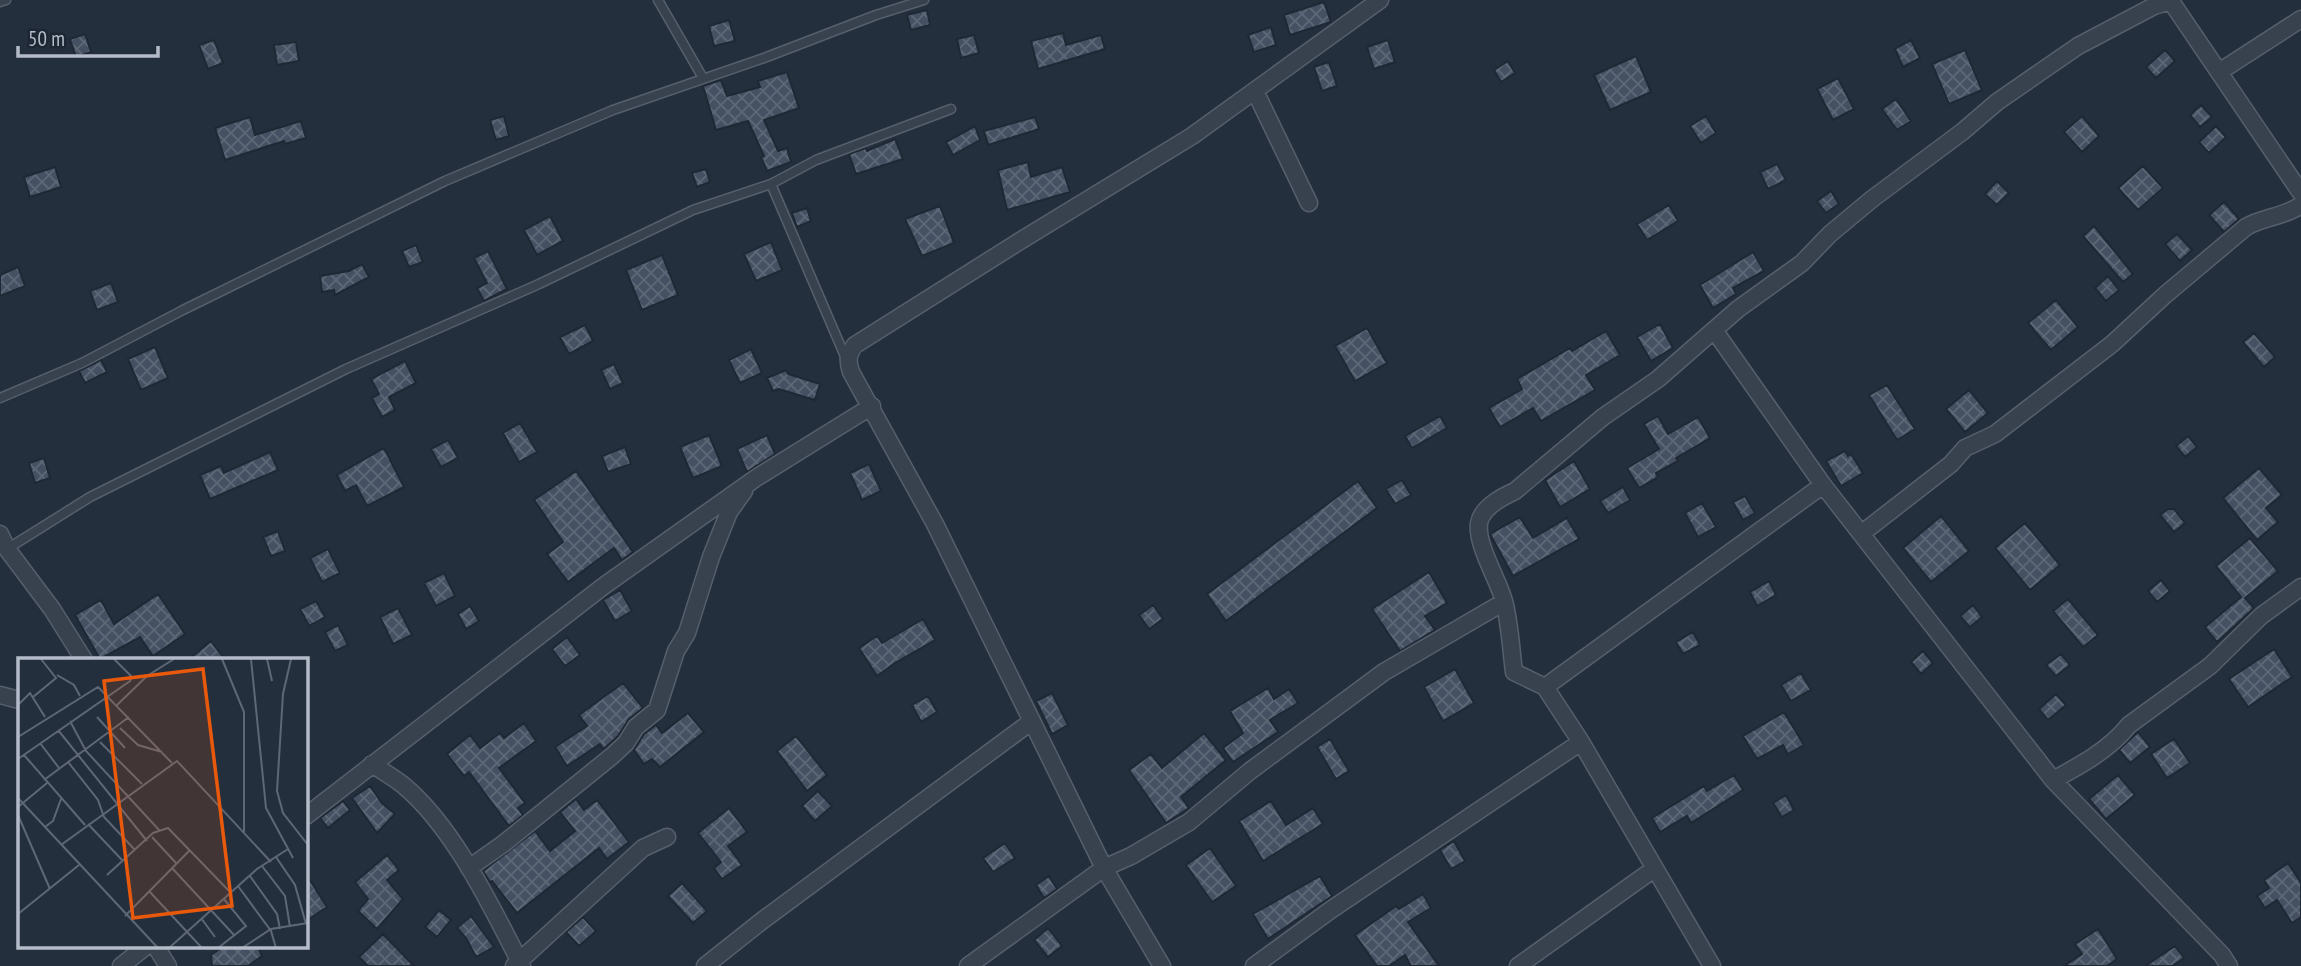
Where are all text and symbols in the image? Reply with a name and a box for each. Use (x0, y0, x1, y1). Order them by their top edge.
scale bar (18, 14, 158, 58)
text: 50 m (28, 25, 65, 52)
inset map (18, 658, 308, 948)

